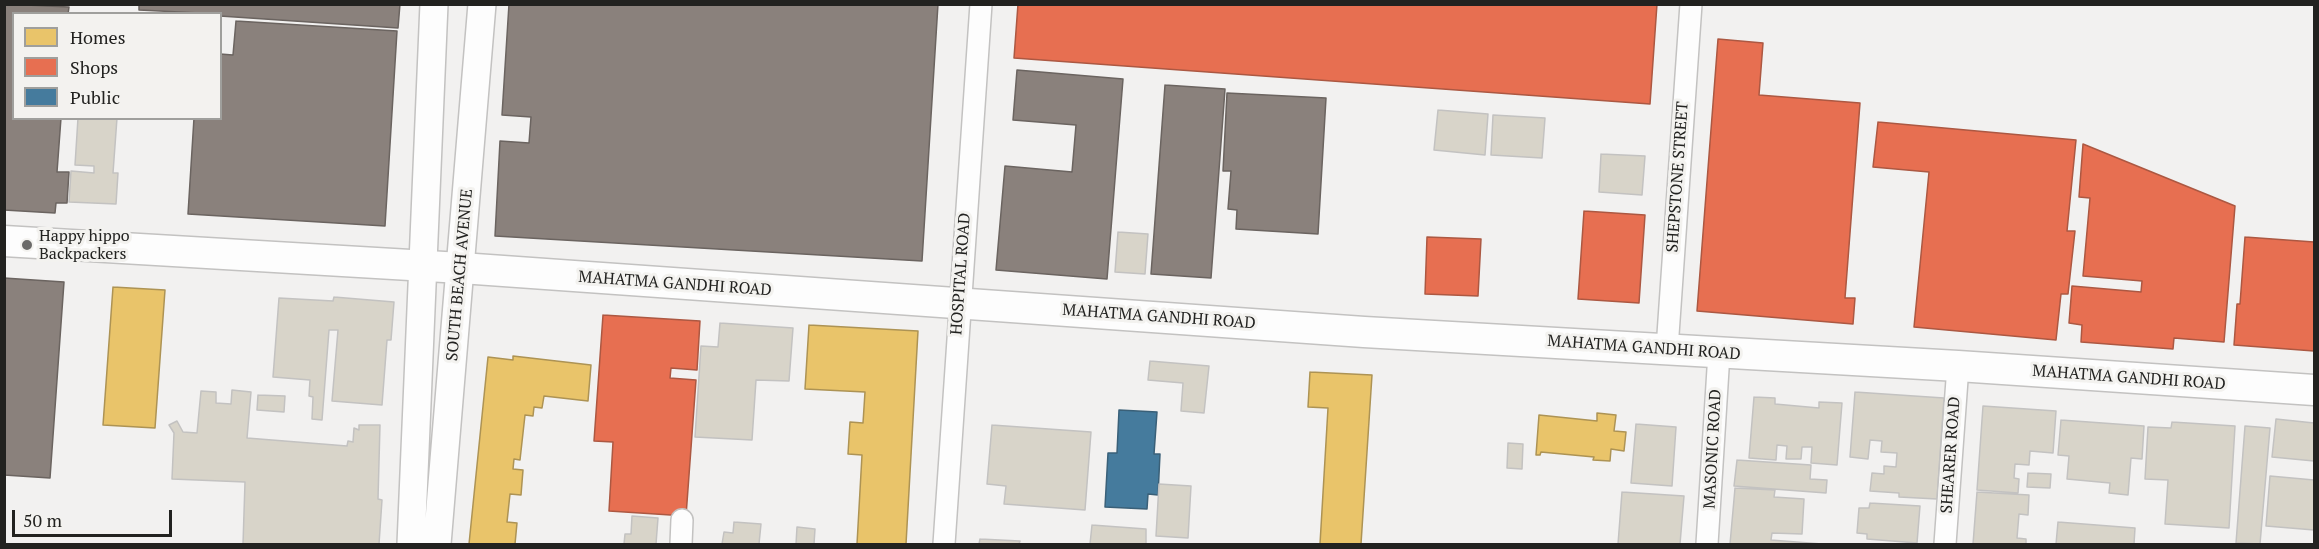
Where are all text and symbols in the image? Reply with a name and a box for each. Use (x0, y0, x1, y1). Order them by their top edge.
legend (12, 12, 222, 120)
text: Homes (70, 25, 125, 49)
text: Shops (70, 55, 118, 79)
text: Public (70, 85, 120, 109)
street label: SHEPSTONE STREET (1663, 101, 1693, 253)
street label: SOUTH BEACH AVENUE (443, 188, 477, 362)
street label: HOSPITAL ROAD (947, 212, 975, 336)
place label: Happy hippo Backpackers (39, 226, 130, 264)
marker: Happy hippo Backpackers (20, 238, 34, 252)
street label: MAHATMA GANDHI ROAD (578, 268, 772, 300)
street label: MAHATMA GANDHI ROAD (1062, 301, 1256, 333)
street label: MAHATMA GANDHI ROAD (1547, 332, 1741, 364)
street label: MAHATMA GANDHI ROAD (2032, 362, 2226, 394)
street label: MASONIC ROAD (1700, 389, 1726, 509)
street label: SHEARER ROAD (1937, 396, 1965, 514)
scale bar (15, 498, 176, 536)
text: 50 m (23, 508, 62, 532)

